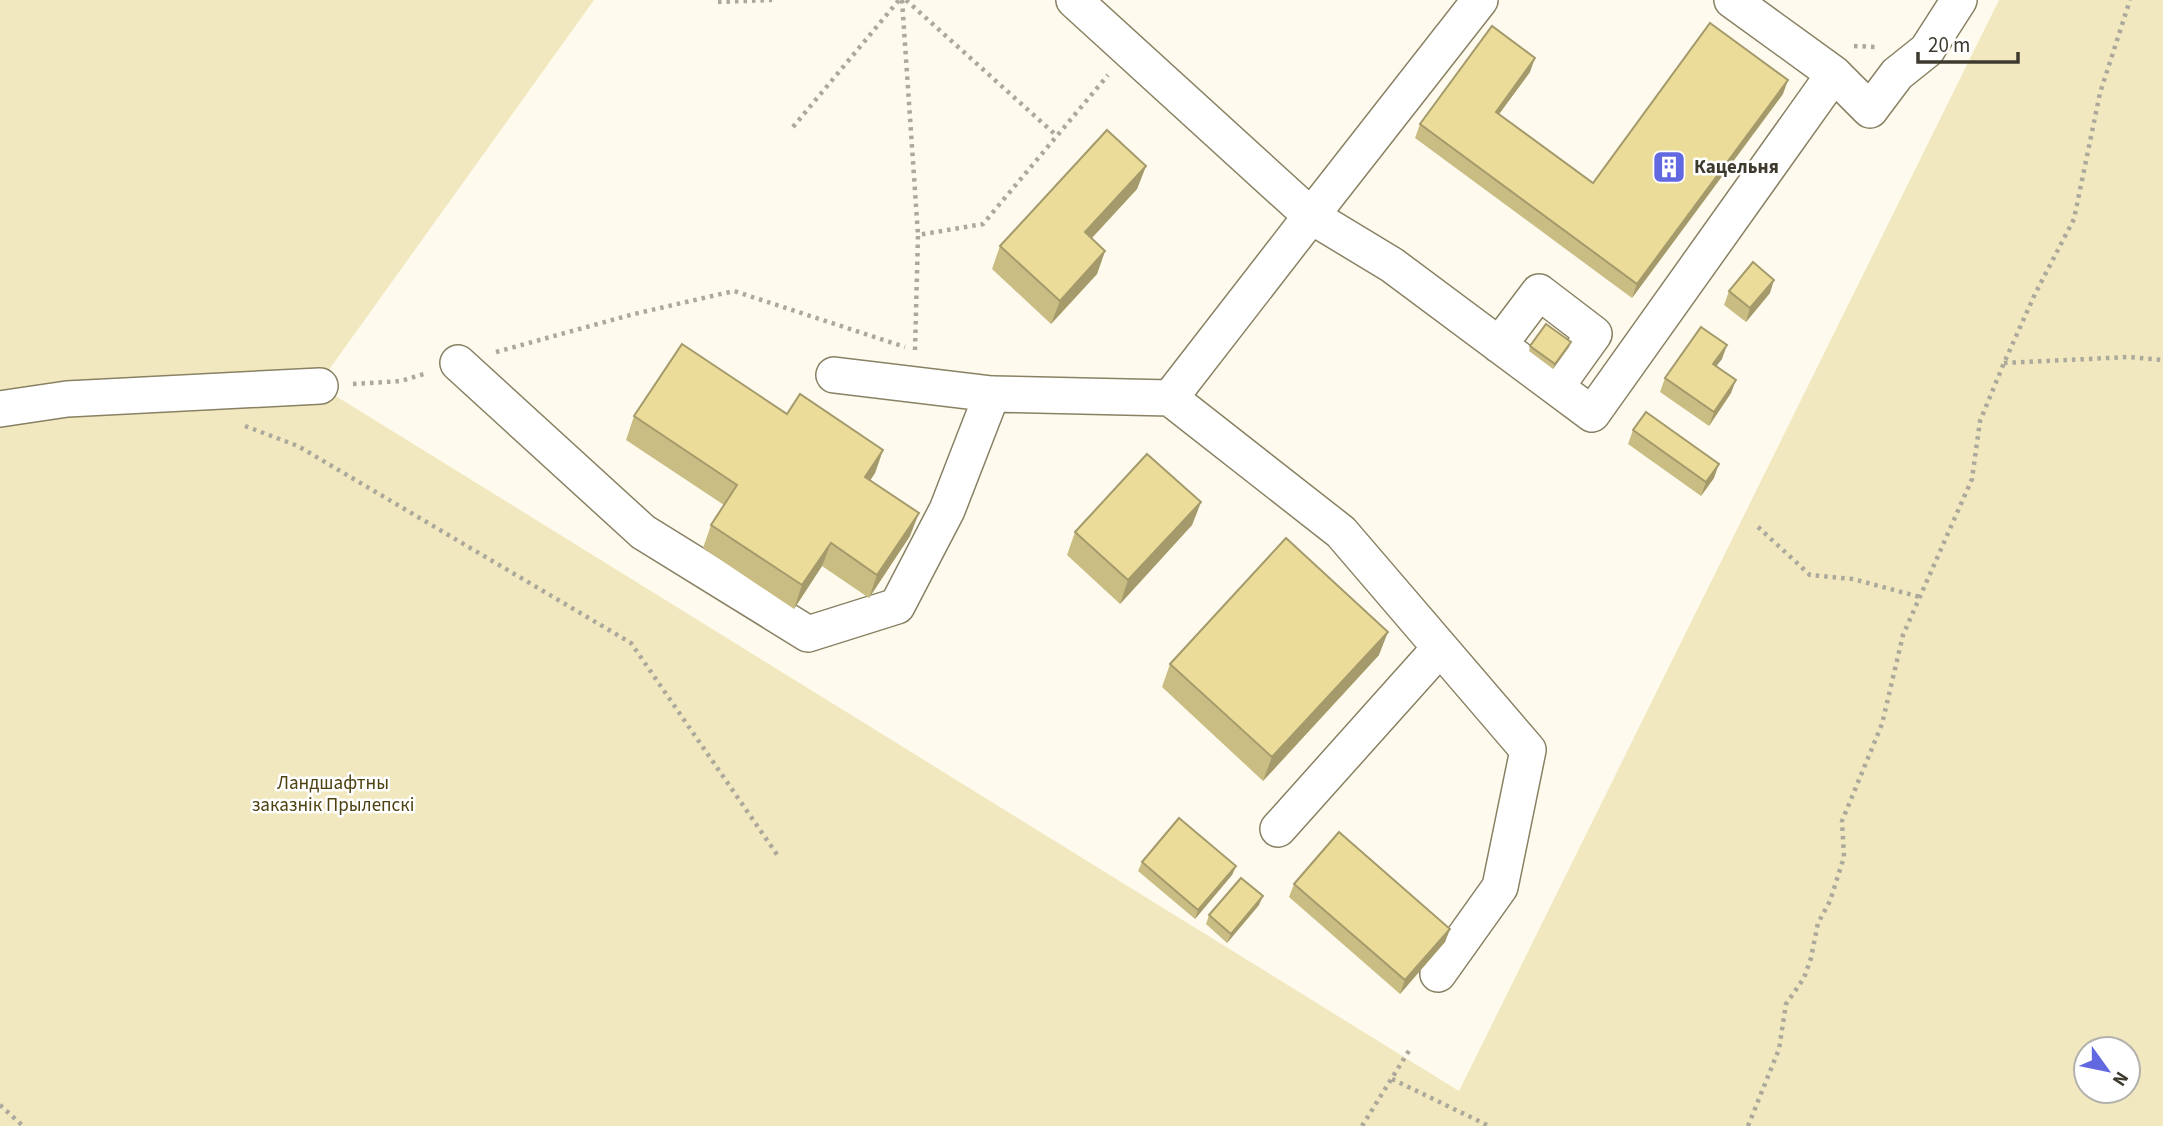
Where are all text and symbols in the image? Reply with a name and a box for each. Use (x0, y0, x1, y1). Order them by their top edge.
scale bar (1918, 21, 2018, 65)
text: 20 m (1928, 30, 1970, 60)
building icon: Кацельня (1650, 148, 1688, 186)
place label: Кацельня (1694, 154, 1779, 181)
park label: Ландшафтны заказнік Прылепскі (252, 770, 414, 819)
north arrow (2072, 1035, 2142, 1105)
text: N (2105, 1066, 2135, 1091)

